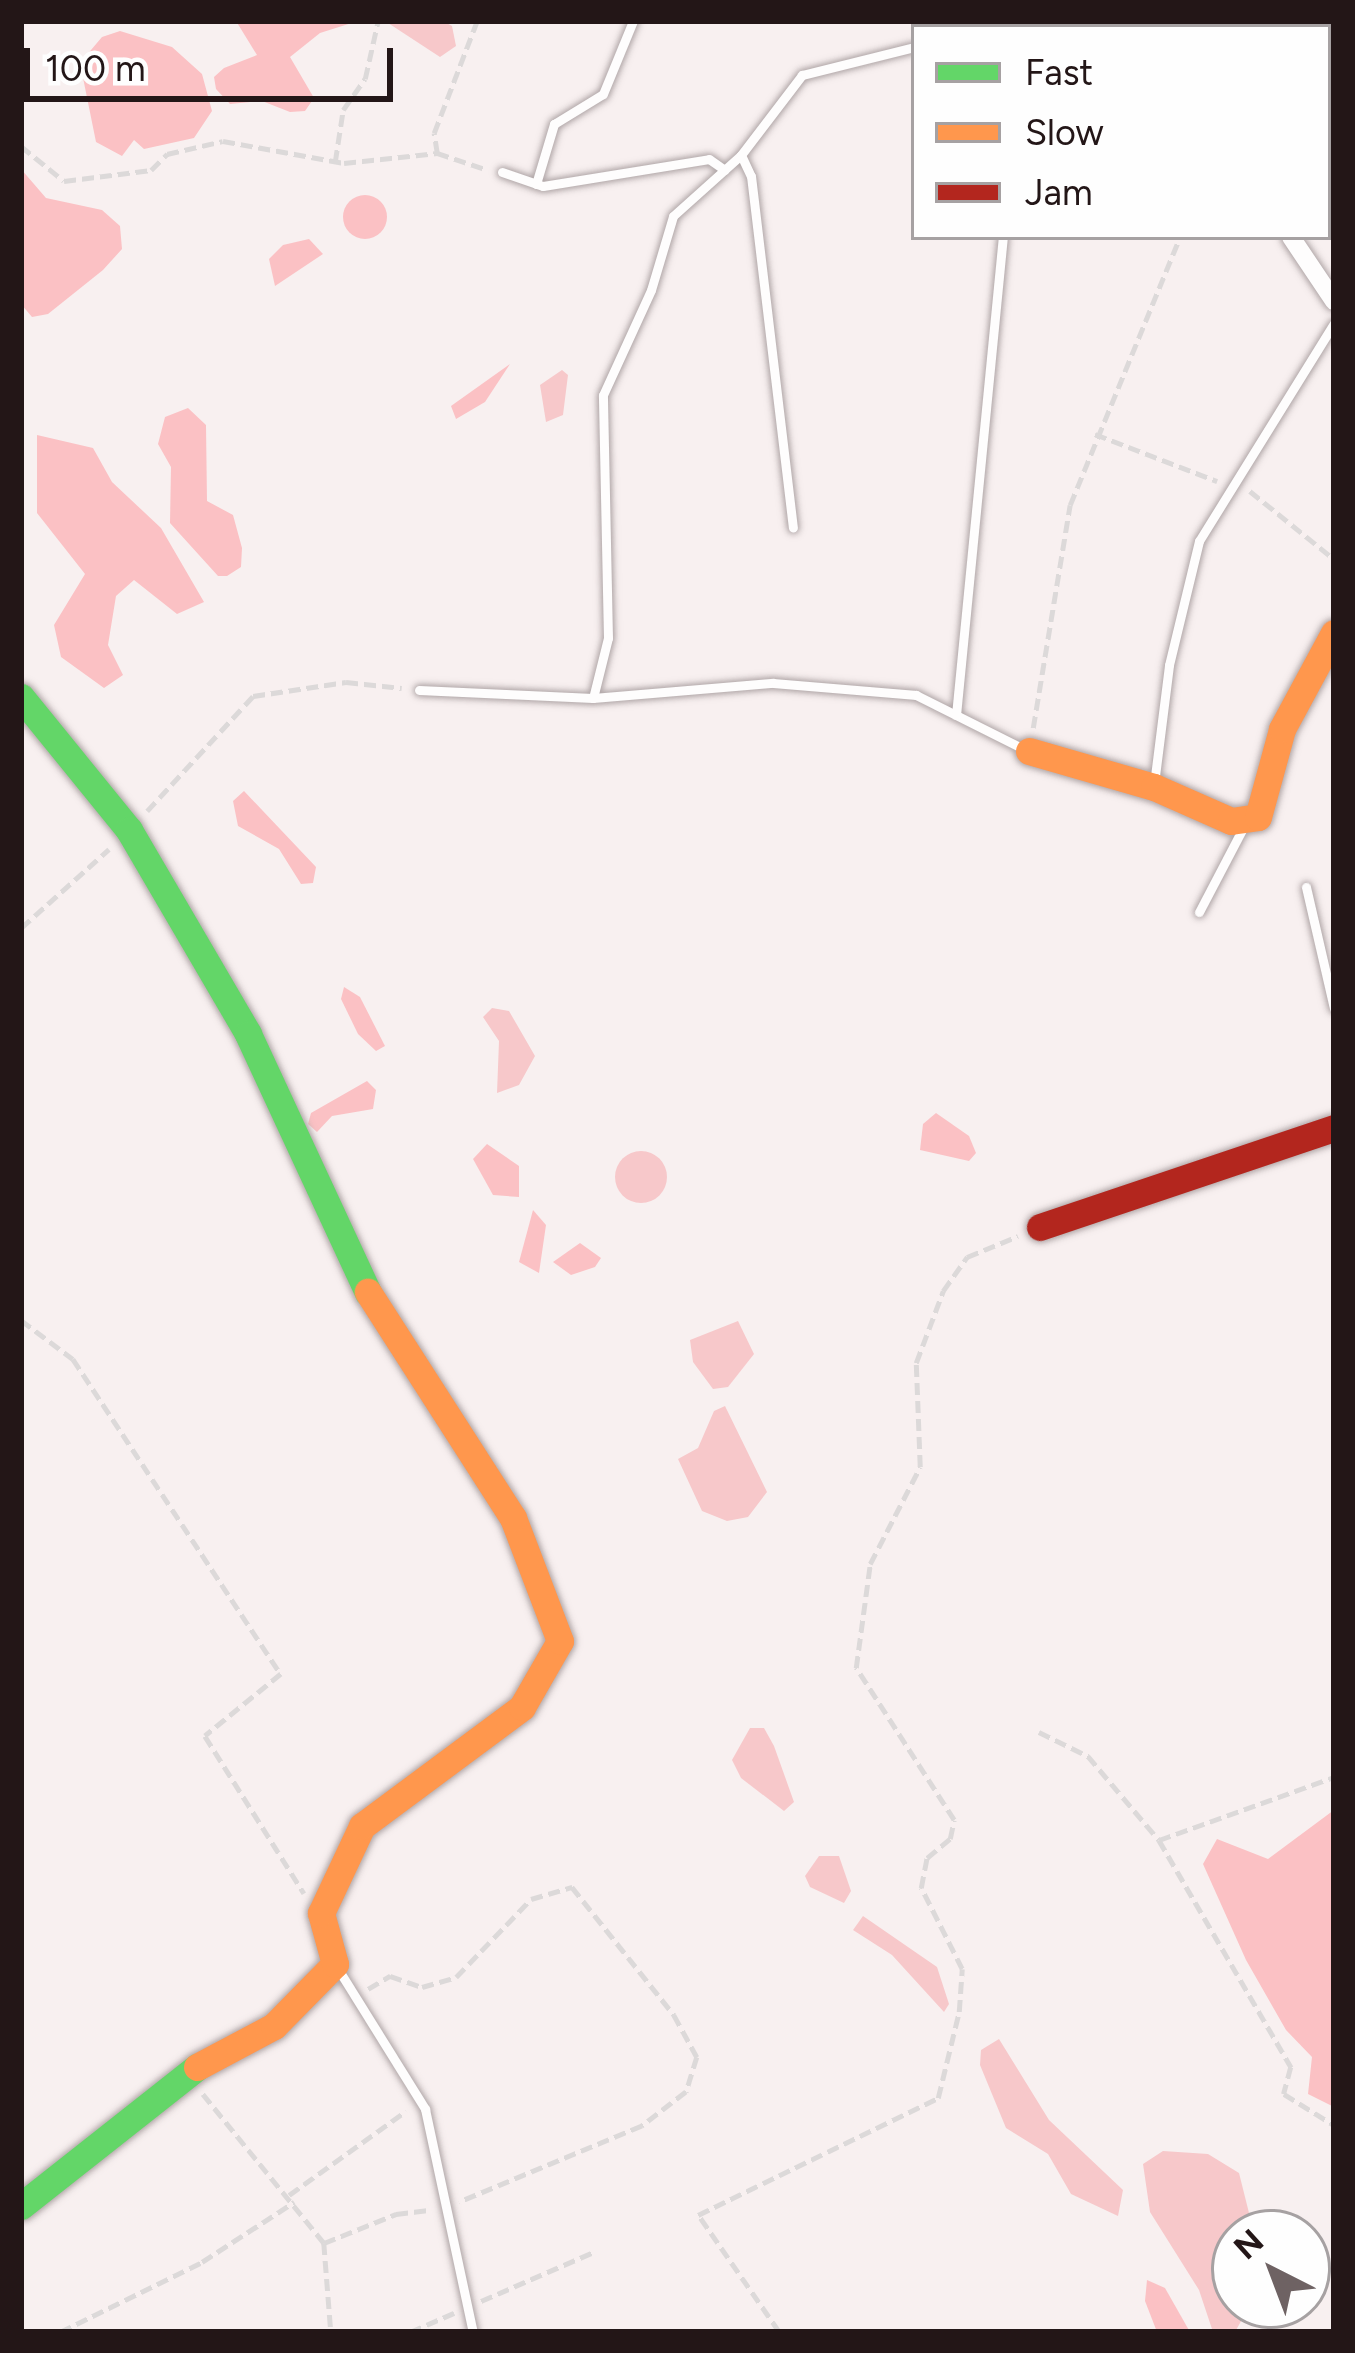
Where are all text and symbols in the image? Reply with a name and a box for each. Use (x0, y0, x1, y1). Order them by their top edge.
scale bar (30, 24, 399, 98)
legend (911, 24, 1331, 240)
text: 100 m (45, 47, 146, 90)
text: Fast (1025, 51, 1093, 94)
text: Slow (1025, 111, 1104, 154)
text: Jam (1025, 171, 1093, 214)
north arrow (1211, 2209, 1331, 2329)
text: N (1226, 2221, 1271, 2267)

